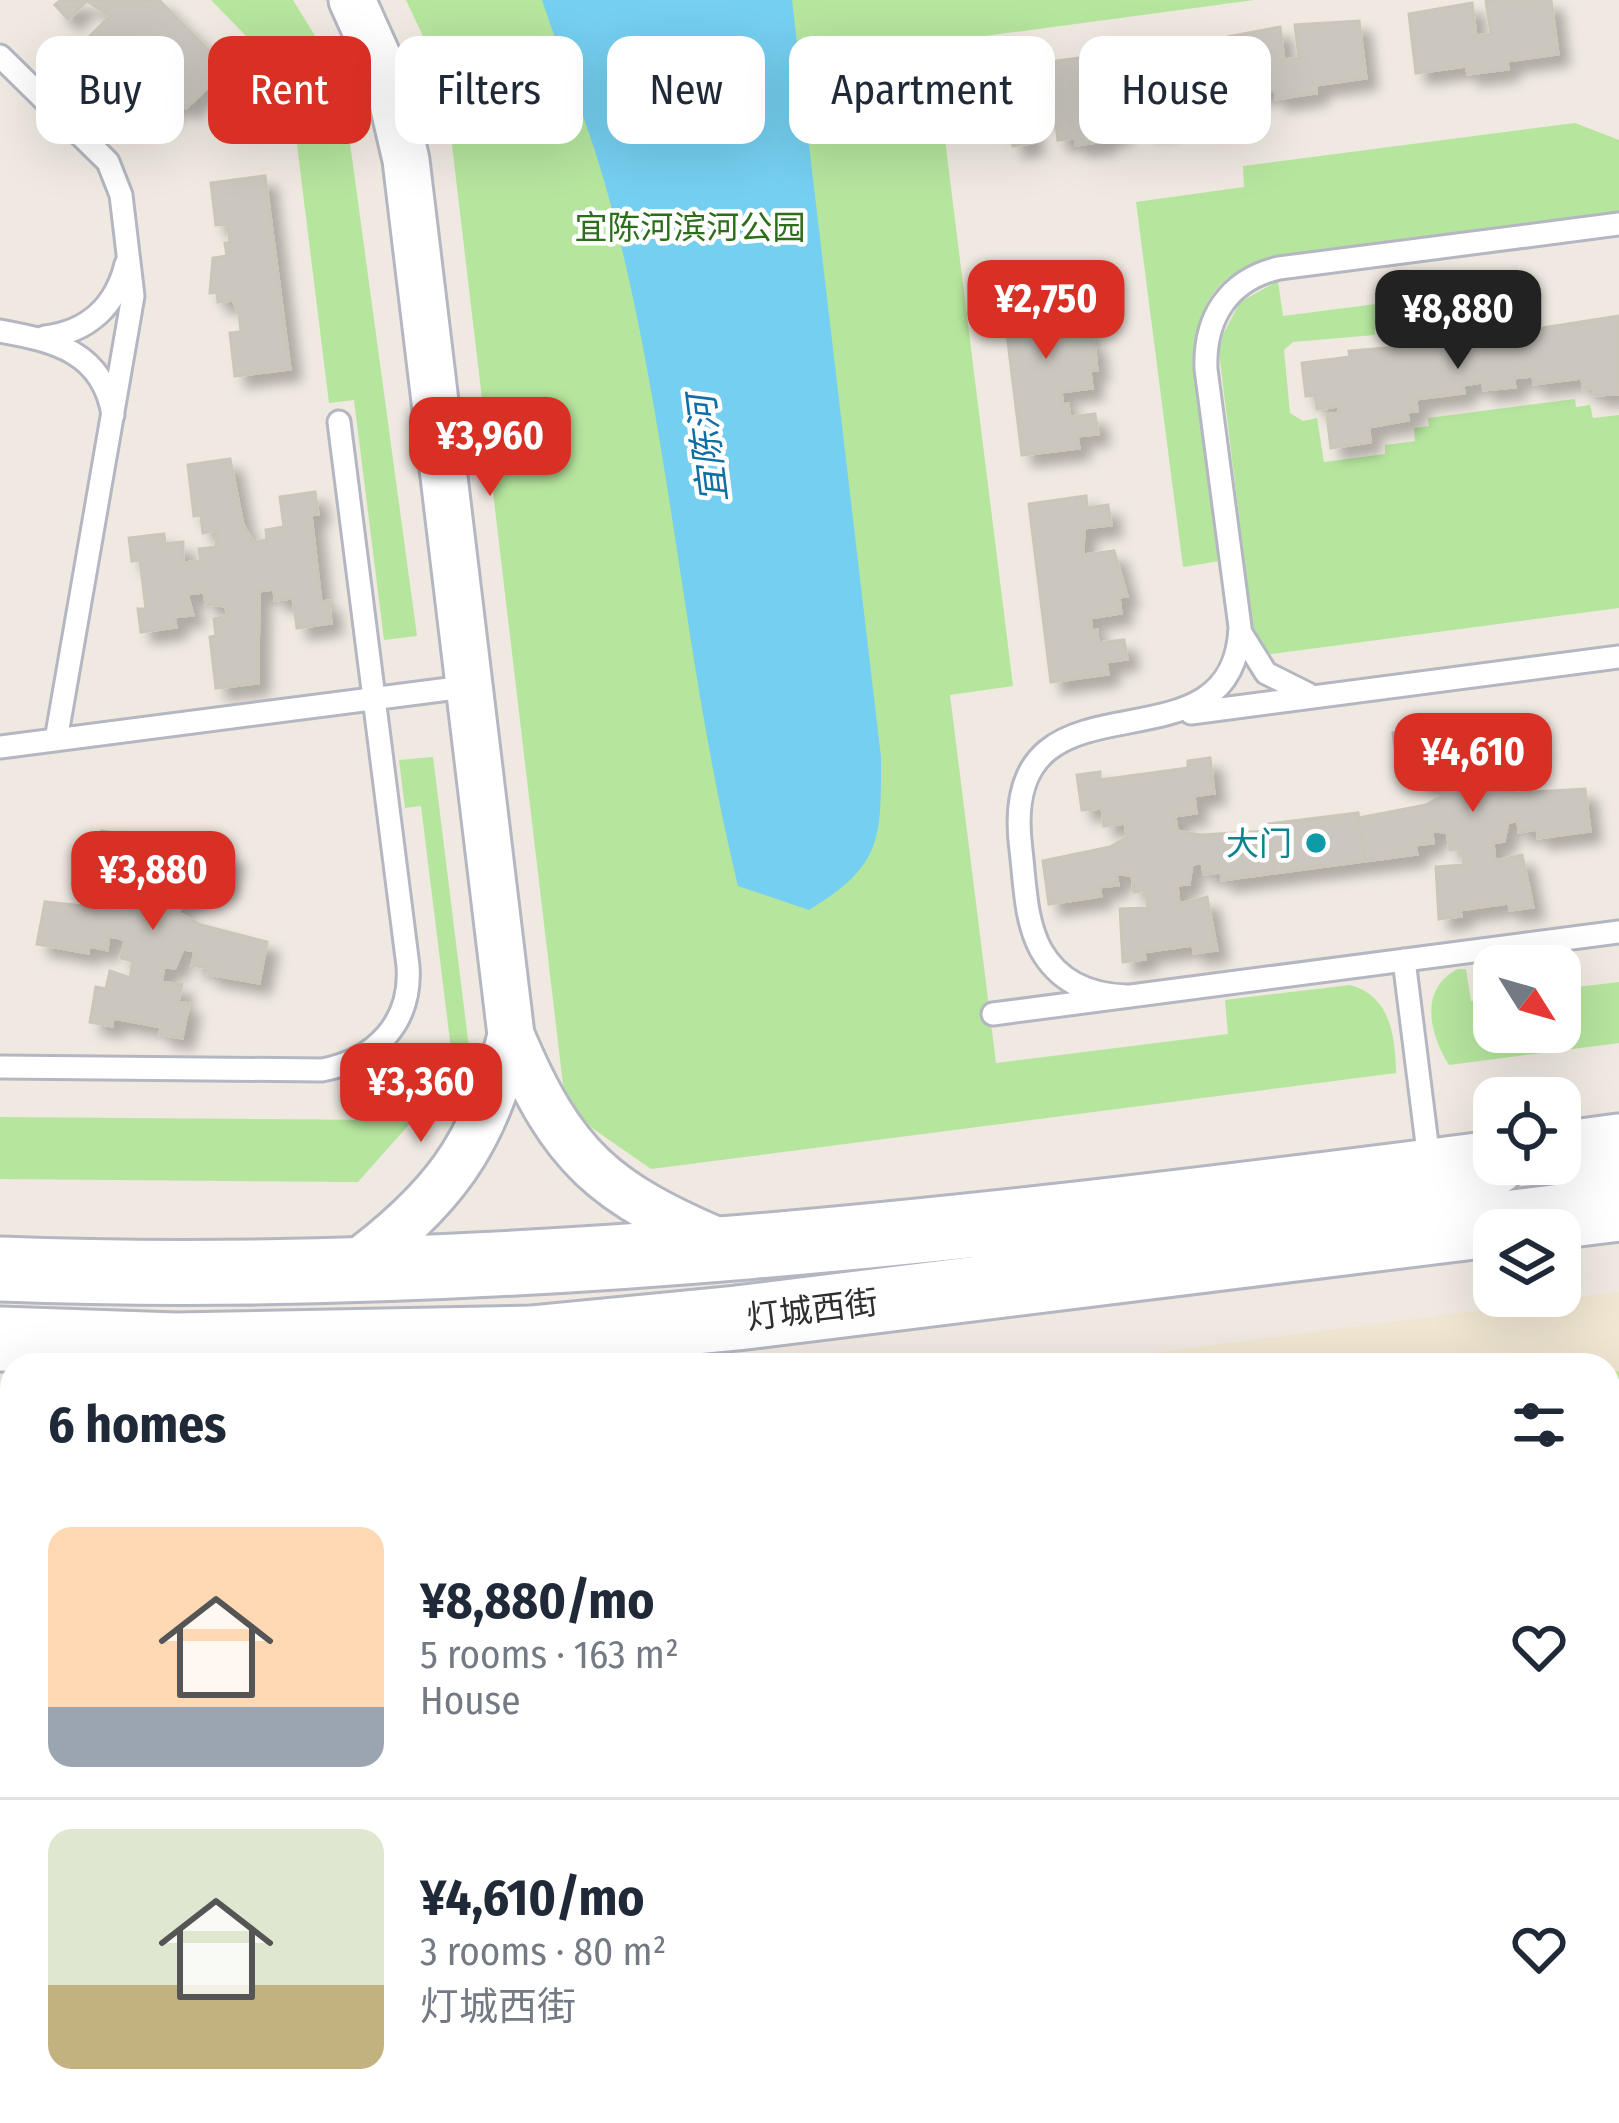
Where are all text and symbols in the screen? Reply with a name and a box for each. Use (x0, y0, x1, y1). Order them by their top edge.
chip: Buy (36, 36, 184, 144)
chip: Rent (208, 36, 371, 144)
chip: Filters (395, 36, 583, 144)
chip: New (607, 36, 765, 144)
chip: Apartment (789, 36, 1055, 144)
chip: House (1079, 36, 1271, 144)
park label: 宜陈河滨河公园 (575, 208, 806, 248)
pin: ¥2,750 (948, 260, 1144, 362)
pin: ¥8,880 (1360, 270, 1556, 372)
text: ¥2,750 (994, 276, 1098, 322)
text: ¥8,880 (1402, 286, 1514, 332)
water label: 宜陈河 (679, 387, 736, 505)
pin: ¥3,960 (392, 397, 588, 499)
text: ¥3,960 (436, 413, 544, 459)
pin: ¥4,610 (1375, 713, 1571, 815)
text: ¥4,610 (1421, 729, 1525, 775)
place label: 大门 (1226, 824, 1292, 864)
marker: 大门 (1303, 830, 1329, 856)
pin: ¥3,880 (55, 831, 251, 933)
text: ¥3,880 (98, 847, 208, 893)
north arrow (1473, 945, 1581, 1053)
map controls (1473, 945, 1581, 1317)
pin: ¥3,360 (323, 1043, 519, 1145)
text: ¥3,360 (367, 1059, 475, 1105)
button: locate (1473, 1077, 1581, 1185)
button: layers (1473, 1209, 1581, 1317)
street label: 灯城西街 (744, 1282, 880, 1338)
icon: filters (1506, 1392, 1572, 1458)
text: 6 homes (48, 1394, 226, 1456)
text: ¥8,880/mo (420, 1570, 655, 1632)
icon: home (144, 1575, 288, 1719)
icon: heart (1506, 1614, 1572, 1680)
text: 5 rooms · 163 m² (420, 1632, 679, 1678)
text: House (420, 1678, 520, 1724)
text: ¥4,610/mo (420, 1867, 645, 1929)
icon: home (144, 1877, 288, 2021)
icon: heart (1506, 1916, 1572, 1982)
text: 3 rooms · 80 m² (420, 1929, 666, 1975)
text: 灯城西街 (420, 1984, 576, 2030)

